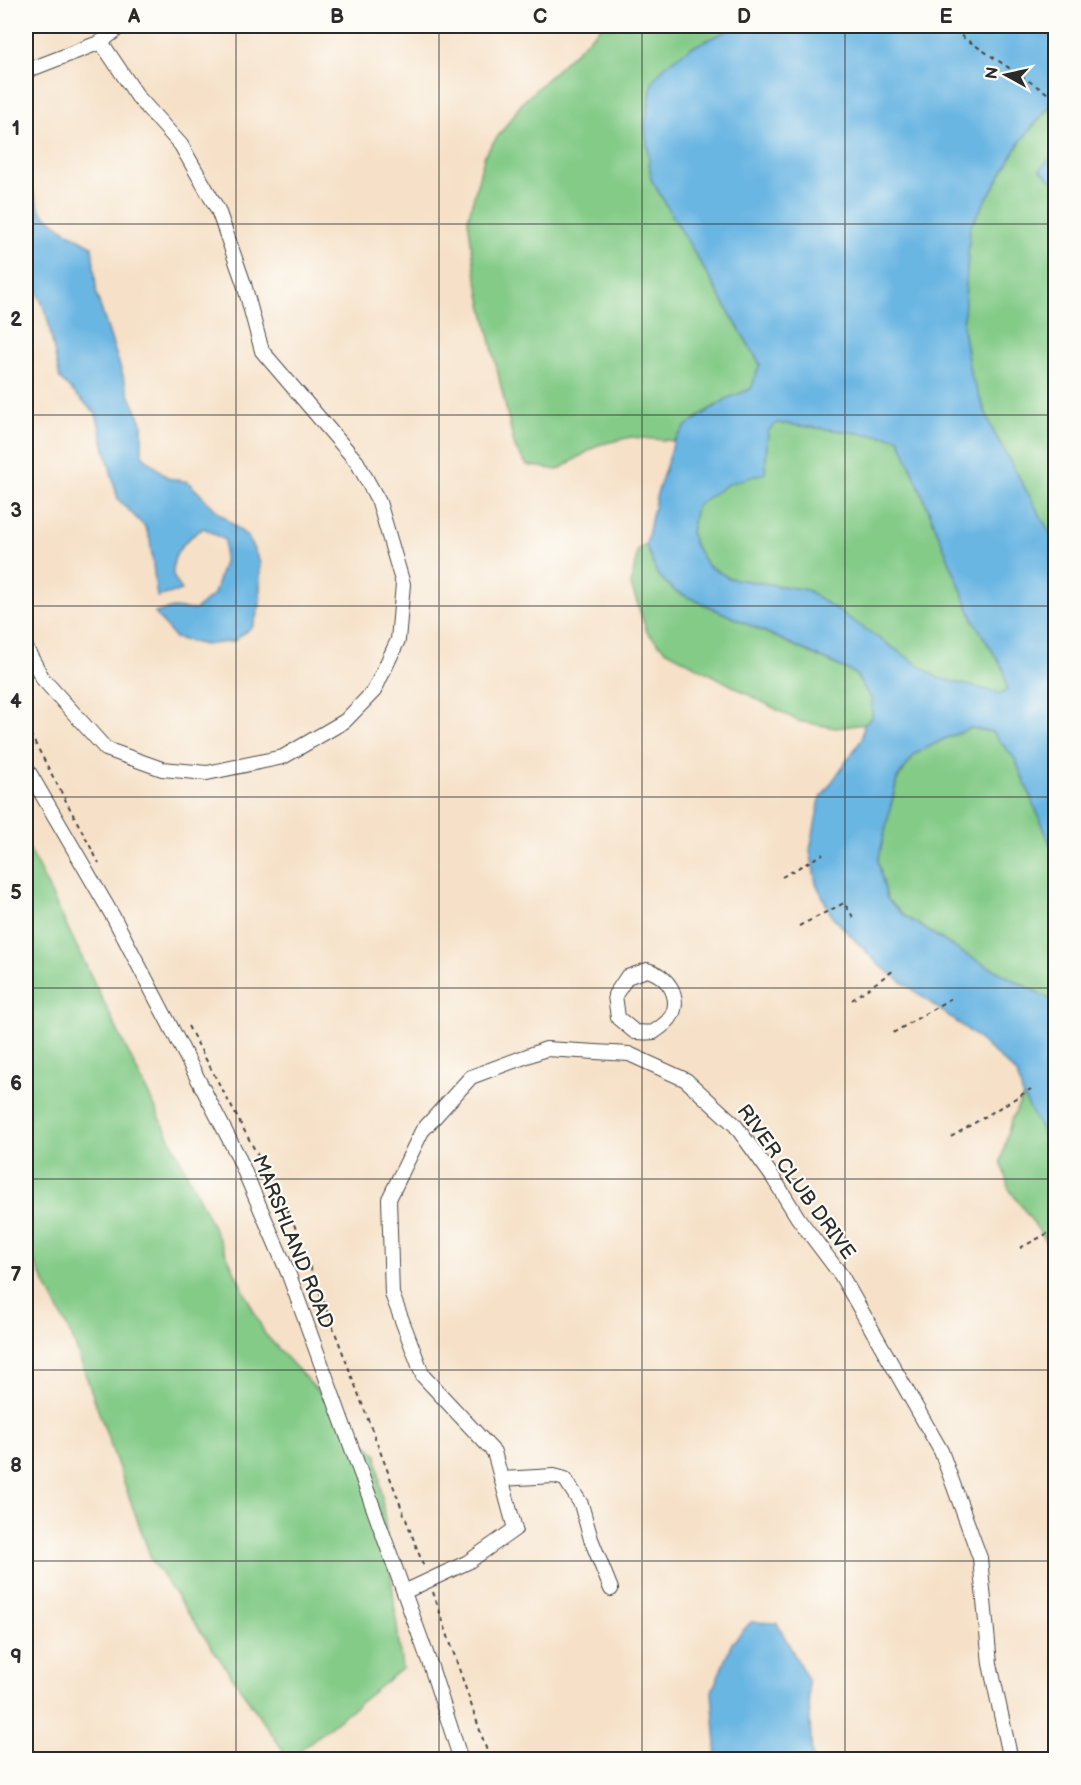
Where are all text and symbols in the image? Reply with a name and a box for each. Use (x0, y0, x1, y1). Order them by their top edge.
text: A (127, 5, 141, 29)
text: B (330, 5, 344, 29)
text: C (533, 5, 547, 29)
text: D (737, 5, 751, 29)
text: E (940, 5, 953, 29)
north arrow (976, 45, 1036, 105)
text: N (982, 66, 1003, 80)
text: 1 (12, 117, 20, 141)
text: 2 (10, 308, 22, 332)
text: 3 (10, 499, 22, 523)
text: 4 (10, 690, 22, 714)
text: 5 (10, 881, 22, 905)
text: 6 (10, 1072, 22, 1096)
street label: RIVER CLUB DRIVE (732, 1100, 860, 1264)
street label: MARSHLAND ROAD (247, 1152, 339, 1332)
text: 7 (10, 1263, 22, 1287)
text: 8 (10, 1454, 22, 1478)
text: 9 (10, 1645, 22, 1669)

